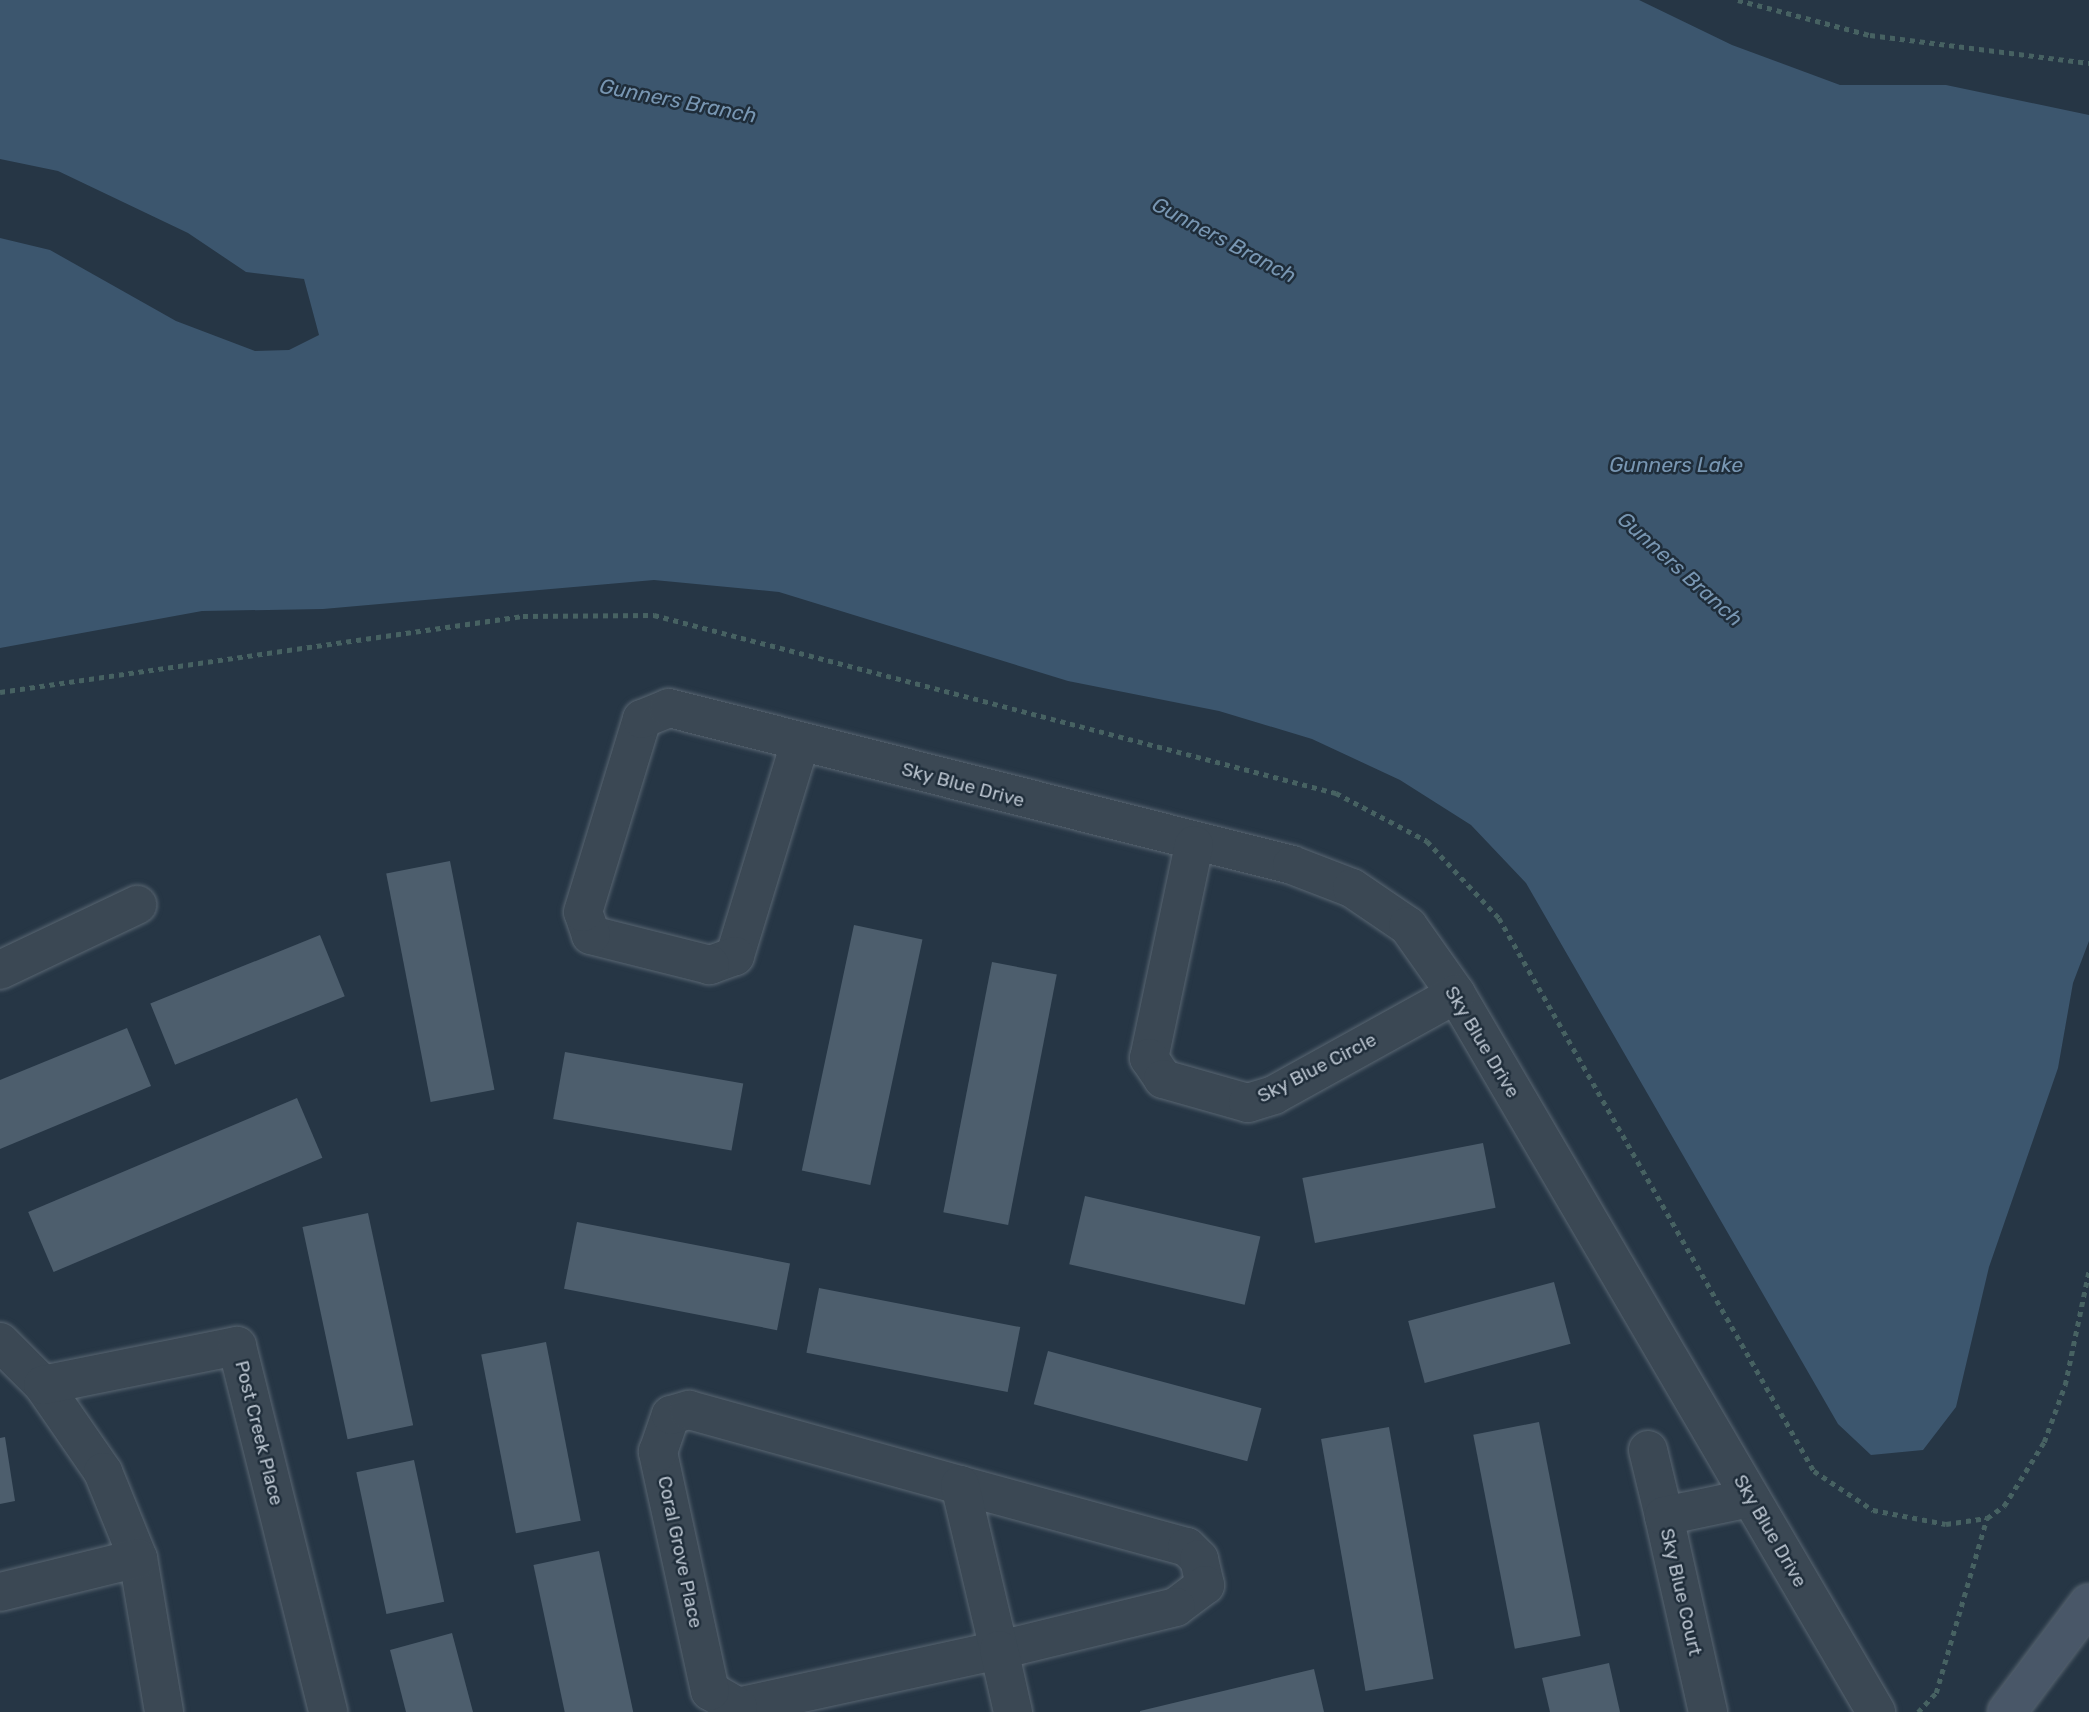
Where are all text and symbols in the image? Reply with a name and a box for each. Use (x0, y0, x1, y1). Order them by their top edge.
water label: Gunners Branch (597, 73, 759, 129)
water label: Gunners Branch (1148, 191, 1300, 289)
water label: Gunners Lake (1609, 452, 1743, 478)
water label: Gunners Branch (1612, 506, 1748, 632)
street label: Sky Blue Drive (899, 758, 1027, 812)
street label: Sky Blue Drive (1440, 982, 1524, 1102)
street label: Sky Blue Circle (1254, 1028, 1380, 1108)
street label: Post Creek Place (230, 1358, 288, 1508)
street label: Sky Blue Drive (1728, 1471, 1812, 1591)
street label: Coral Grove Place (653, 1474, 707, 1630)
street label: Sky Blue Court (1655, 1526, 1707, 1658)

